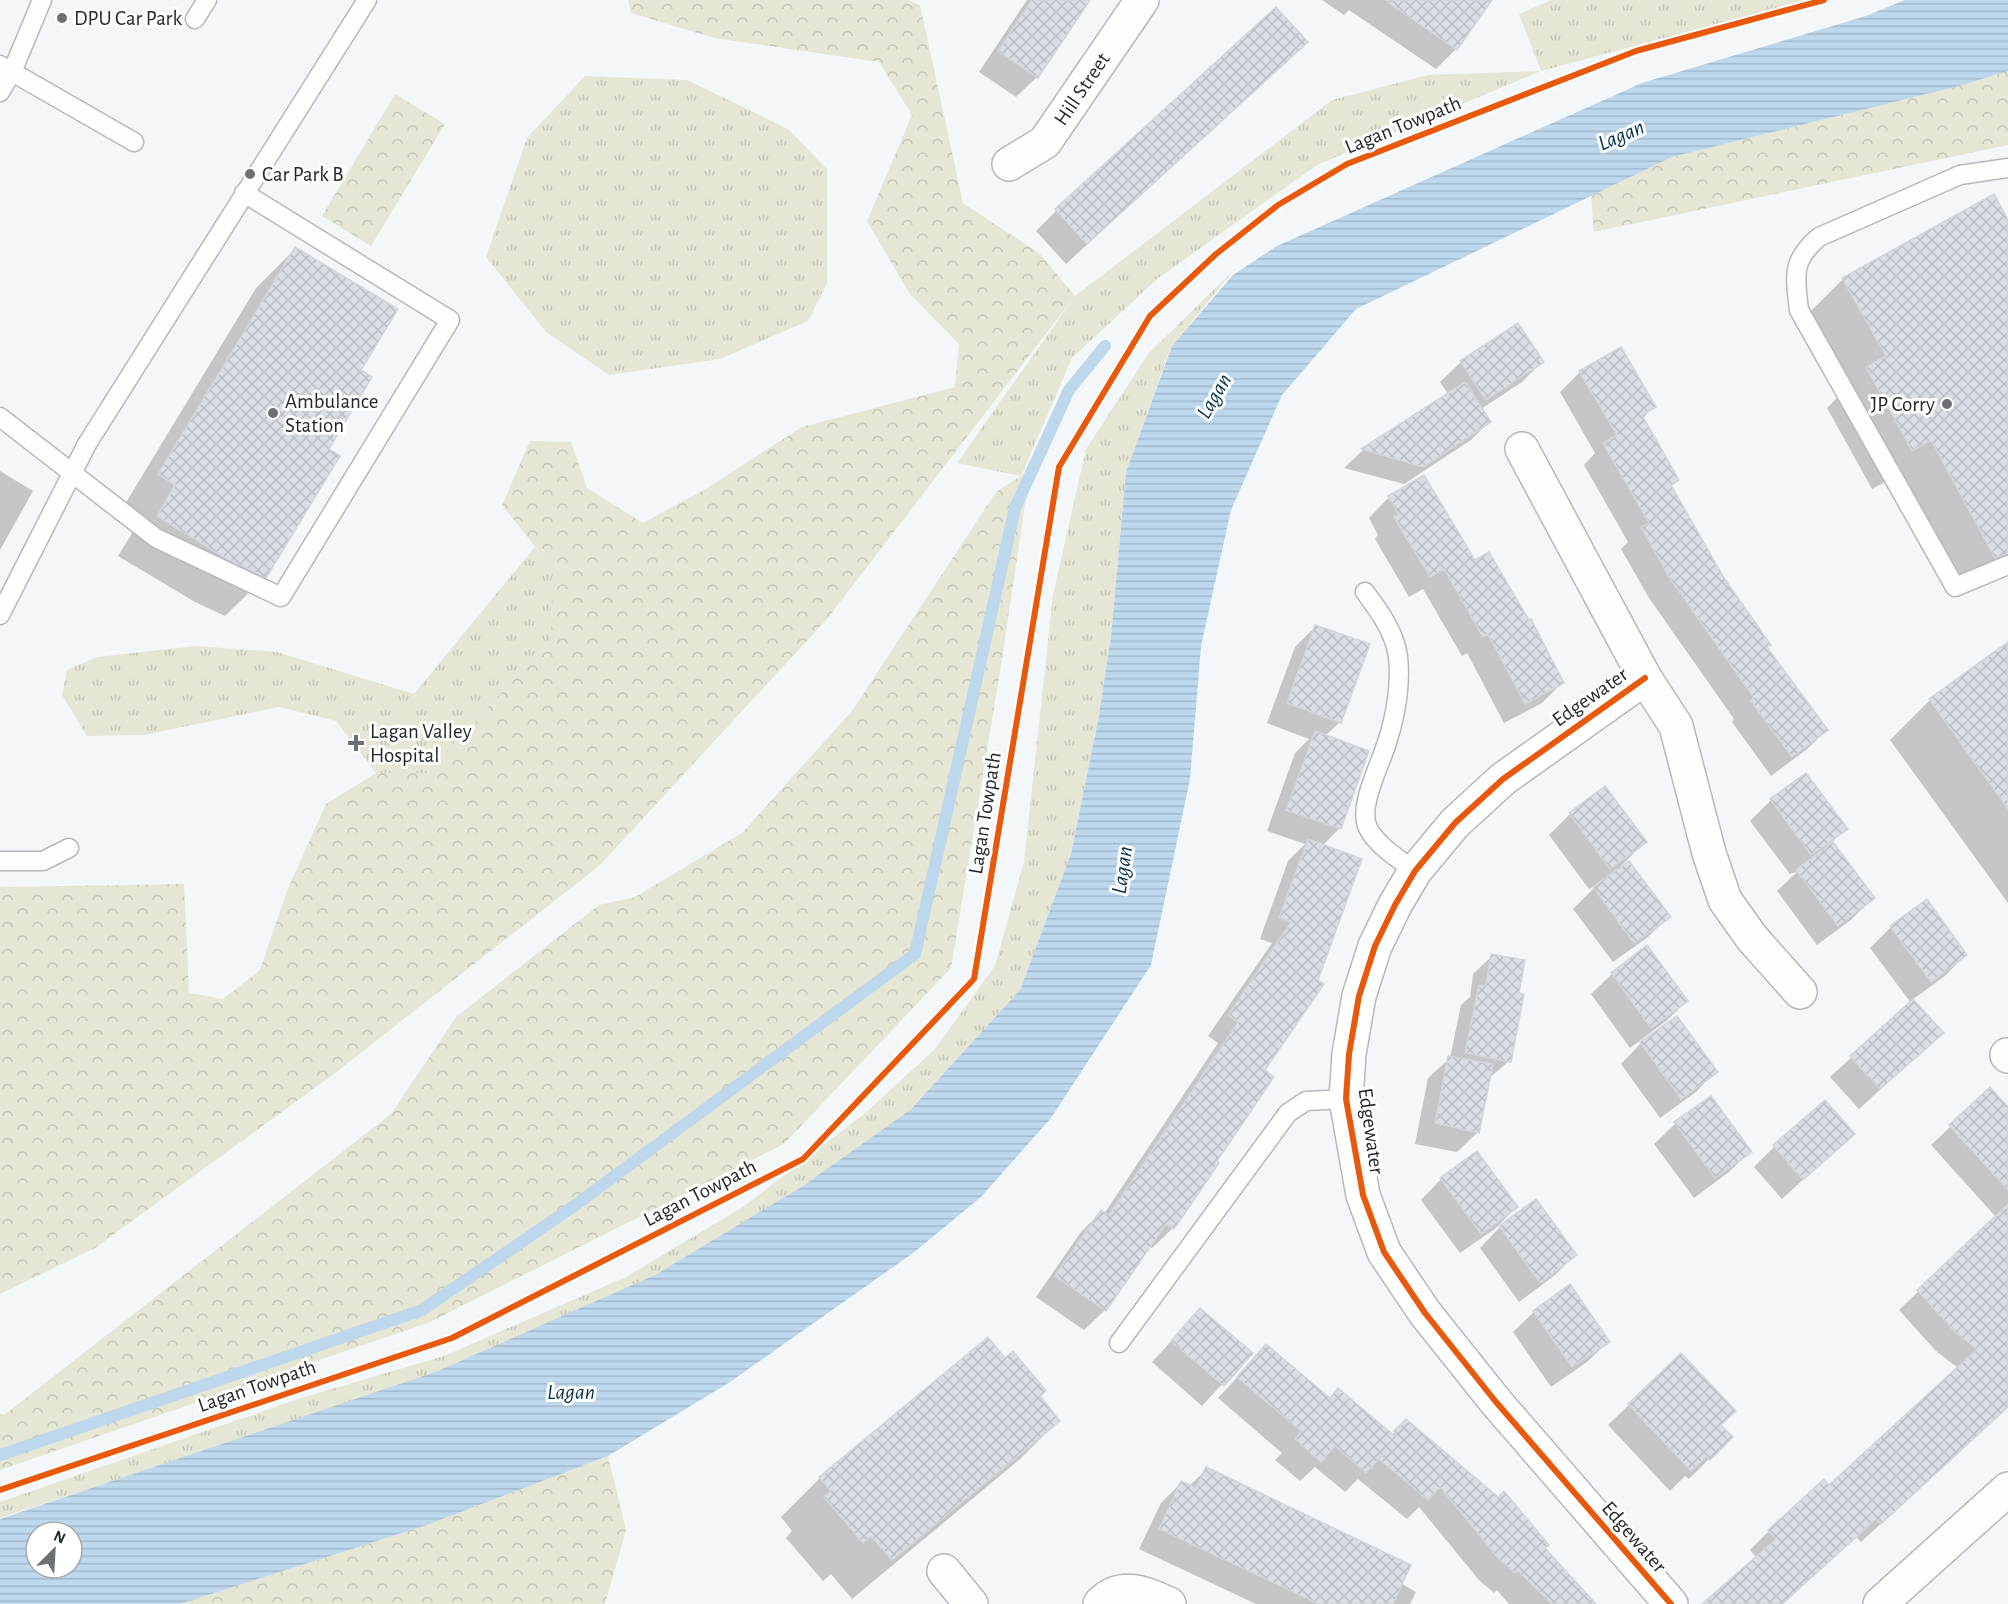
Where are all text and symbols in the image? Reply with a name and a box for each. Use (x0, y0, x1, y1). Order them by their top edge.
place label: DPU Car Park (74, 8, 182, 29)
marker: DPU Car Park (55, 11, 69, 25)
street label: Hill Street (1050, 49, 1114, 129)
street label: Lagan Towpath (1342, 92, 1464, 158)
water label: Lagan (1595, 116, 1647, 154)
place label: Car Park B (262, 164, 344, 185)
marker: Car Park B (243, 167, 257, 181)
water label: Lagan (1193, 370, 1235, 422)
place label: Ambulance Station (285, 391, 379, 436)
place label: JP Corry (1871, 394, 1935, 415)
marker: JP Corry (1940, 397, 1954, 411)
marker: Ambulance Station (266, 406, 280, 420)
street label: Edgewater (1548, 663, 1632, 730)
place label: Lagan Valley Hospital (370, 721, 472, 766)
marker: Lagan Valley Hospital (347, 734, 365, 752)
street label: Lagan Towpath (965, 750, 1005, 876)
water label: Lagan (1108, 845, 1136, 895)
street label: Edgewater (1355, 1087, 1387, 1176)
street label: Lagan Towpath (640, 1156, 760, 1230)
street label: Lagan Towpath (195, 1356, 319, 1416)
water label: Lagan (547, 1381, 595, 1403)
street label: Edgewater (1598, 1497, 1671, 1577)
north arrow (24, 1520, 84, 1580)
text: N (51, 1528, 68, 1547)

